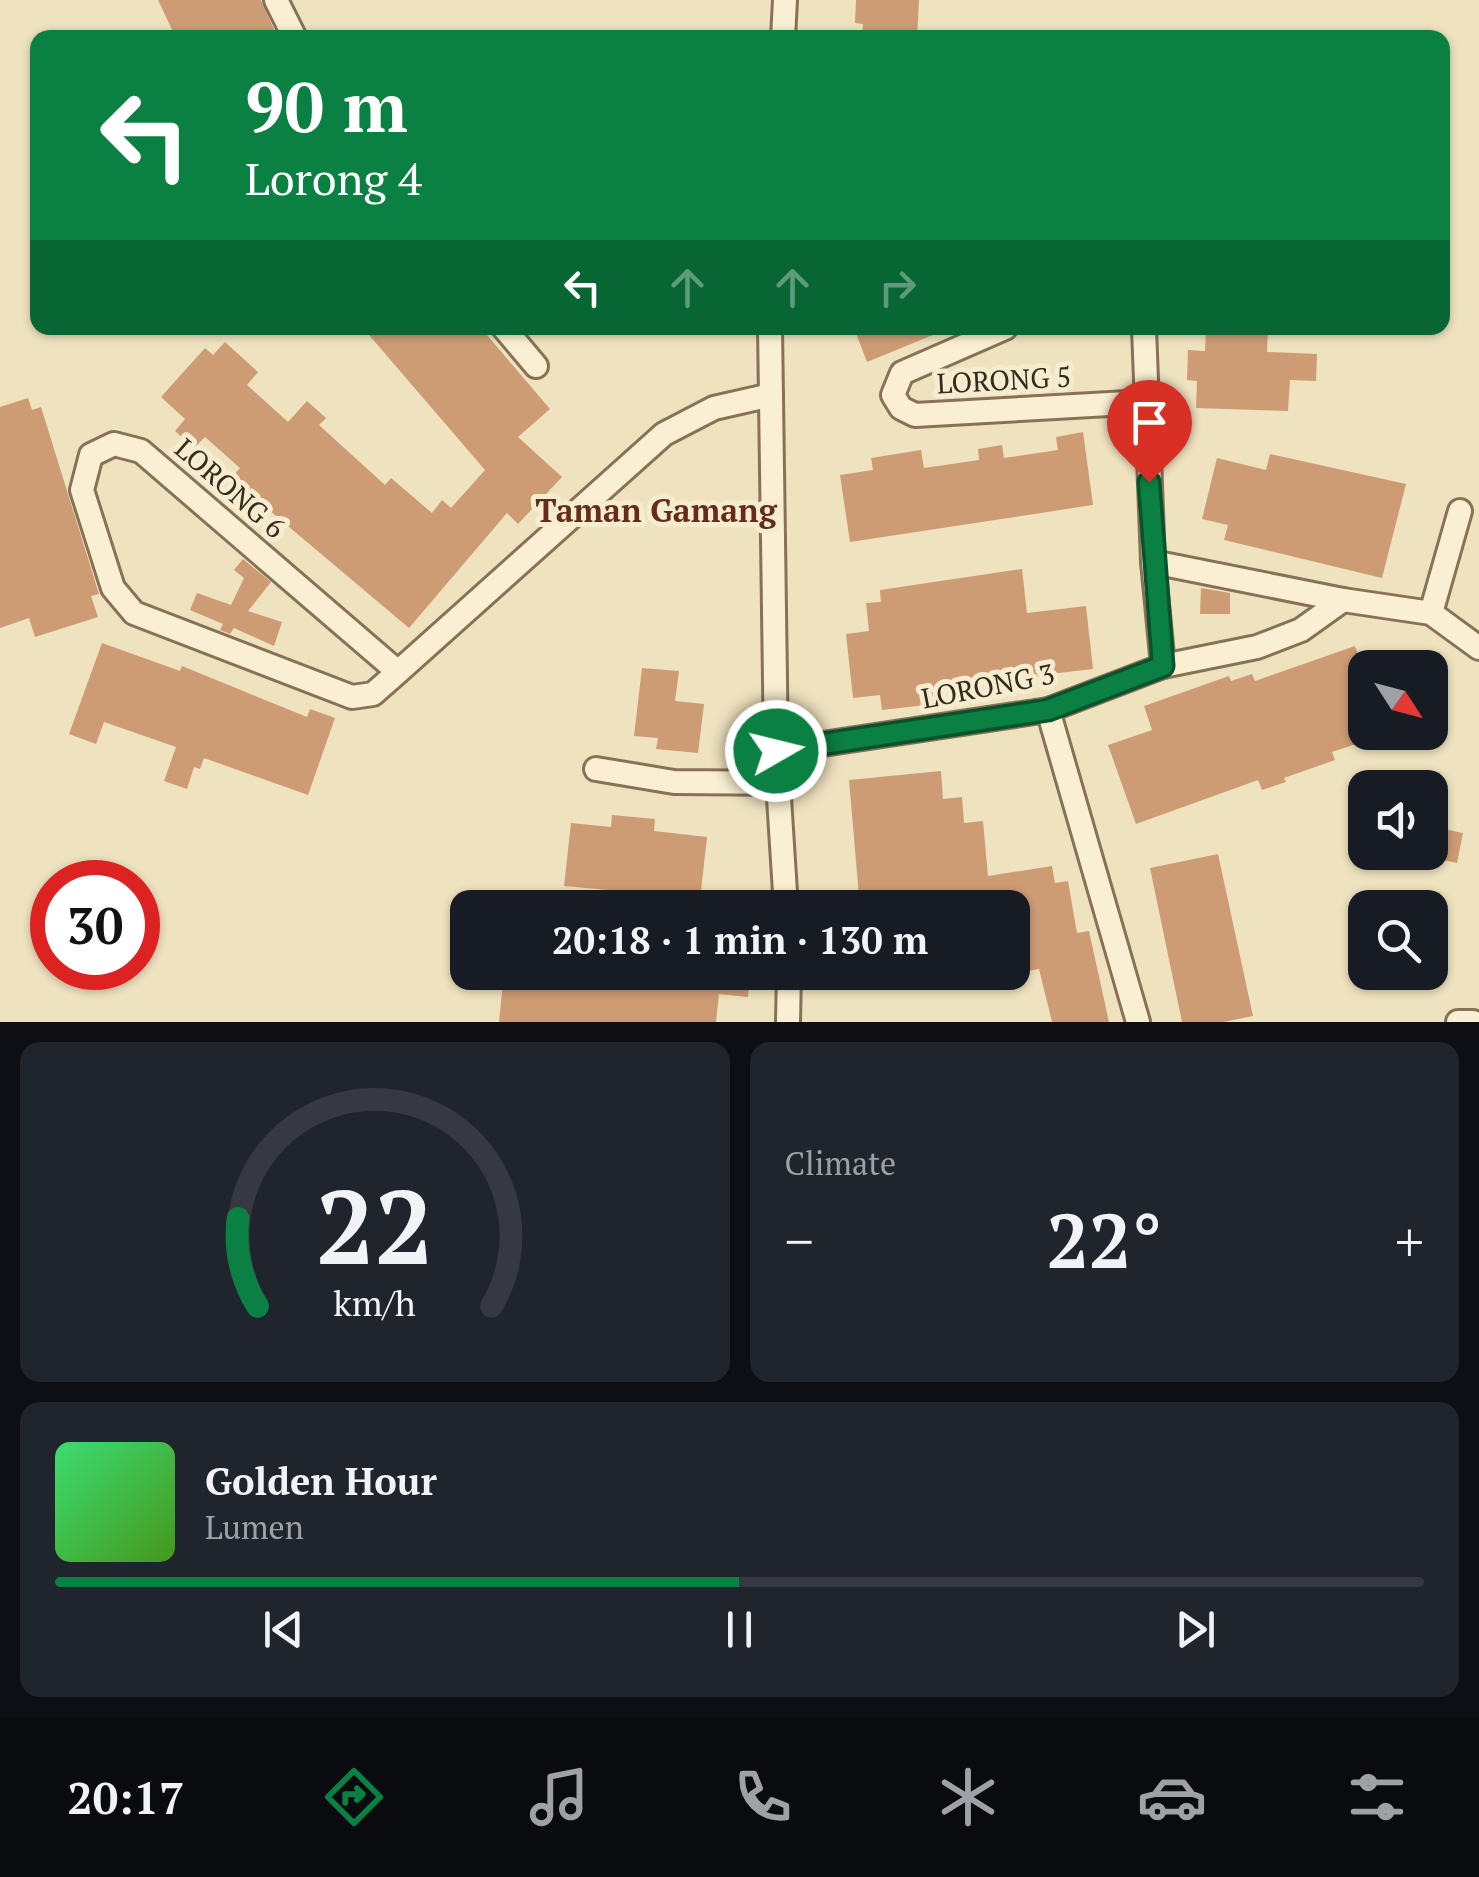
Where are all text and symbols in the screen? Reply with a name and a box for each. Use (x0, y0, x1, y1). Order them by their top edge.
text: 90 m (245, 59, 408, 152)
icon: left (80, 70, 210, 200)
text: Lorong 4 (245, 148, 422, 208)
icon: left (555, 260, 610, 315)
icon: ahead (660, 260, 715, 315)
icon: ahead (765, 260, 820, 315)
icon: right (870, 260, 925, 315)
street label: LORONG 5 (936, 358, 1072, 401)
pin (1107, 380, 1192, 483)
icon: arrive (1122, 395, 1177, 450)
street label: LORONG 6 (167, 430, 293, 546)
district label: Taman Gamang (535, 489, 778, 531)
north arrow (1348, 650, 1448, 750)
map controls (1348, 650, 1448, 990)
street label: LORONG 3 (918, 655, 1058, 717)
position arrow (724, 699, 828, 803)
button: sound (1348, 770, 1448, 870)
speed limit sign: 30 (30, 860, 160, 990)
button: search (1348, 890, 1448, 990)
text: 20:18 · 1 min · 130 m (552, 915, 928, 965)
text: Climate (785, 1142, 896, 1184)
text: 22 (316, 1156, 434, 1294)
text: 22° (1046, 1190, 1162, 1289)
text: − (785, 1204, 814, 1277)
text: + (1395, 1204, 1424, 1277)
text: km/h (333, 1279, 416, 1326)
text: Golden Hour (205, 1456, 437, 1506)
text: Lumen (205, 1506, 304, 1548)
icon: previous (256, 1602, 311, 1657)
icon: pause (712, 1602, 767, 1657)
icon: next (1168, 1602, 1223, 1657)
icon: directions (319, 1762, 389, 1832)
icon: music (524, 1762, 594, 1832)
icon: phone (728, 1762, 798, 1832)
icon: climate (933, 1762, 1003, 1832)
icon: car (1137, 1762, 1207, 1832)
icon: filters (1342, 1762, 1412, 1832)
text: 20:17 (67, 1767, 184, 1827)

